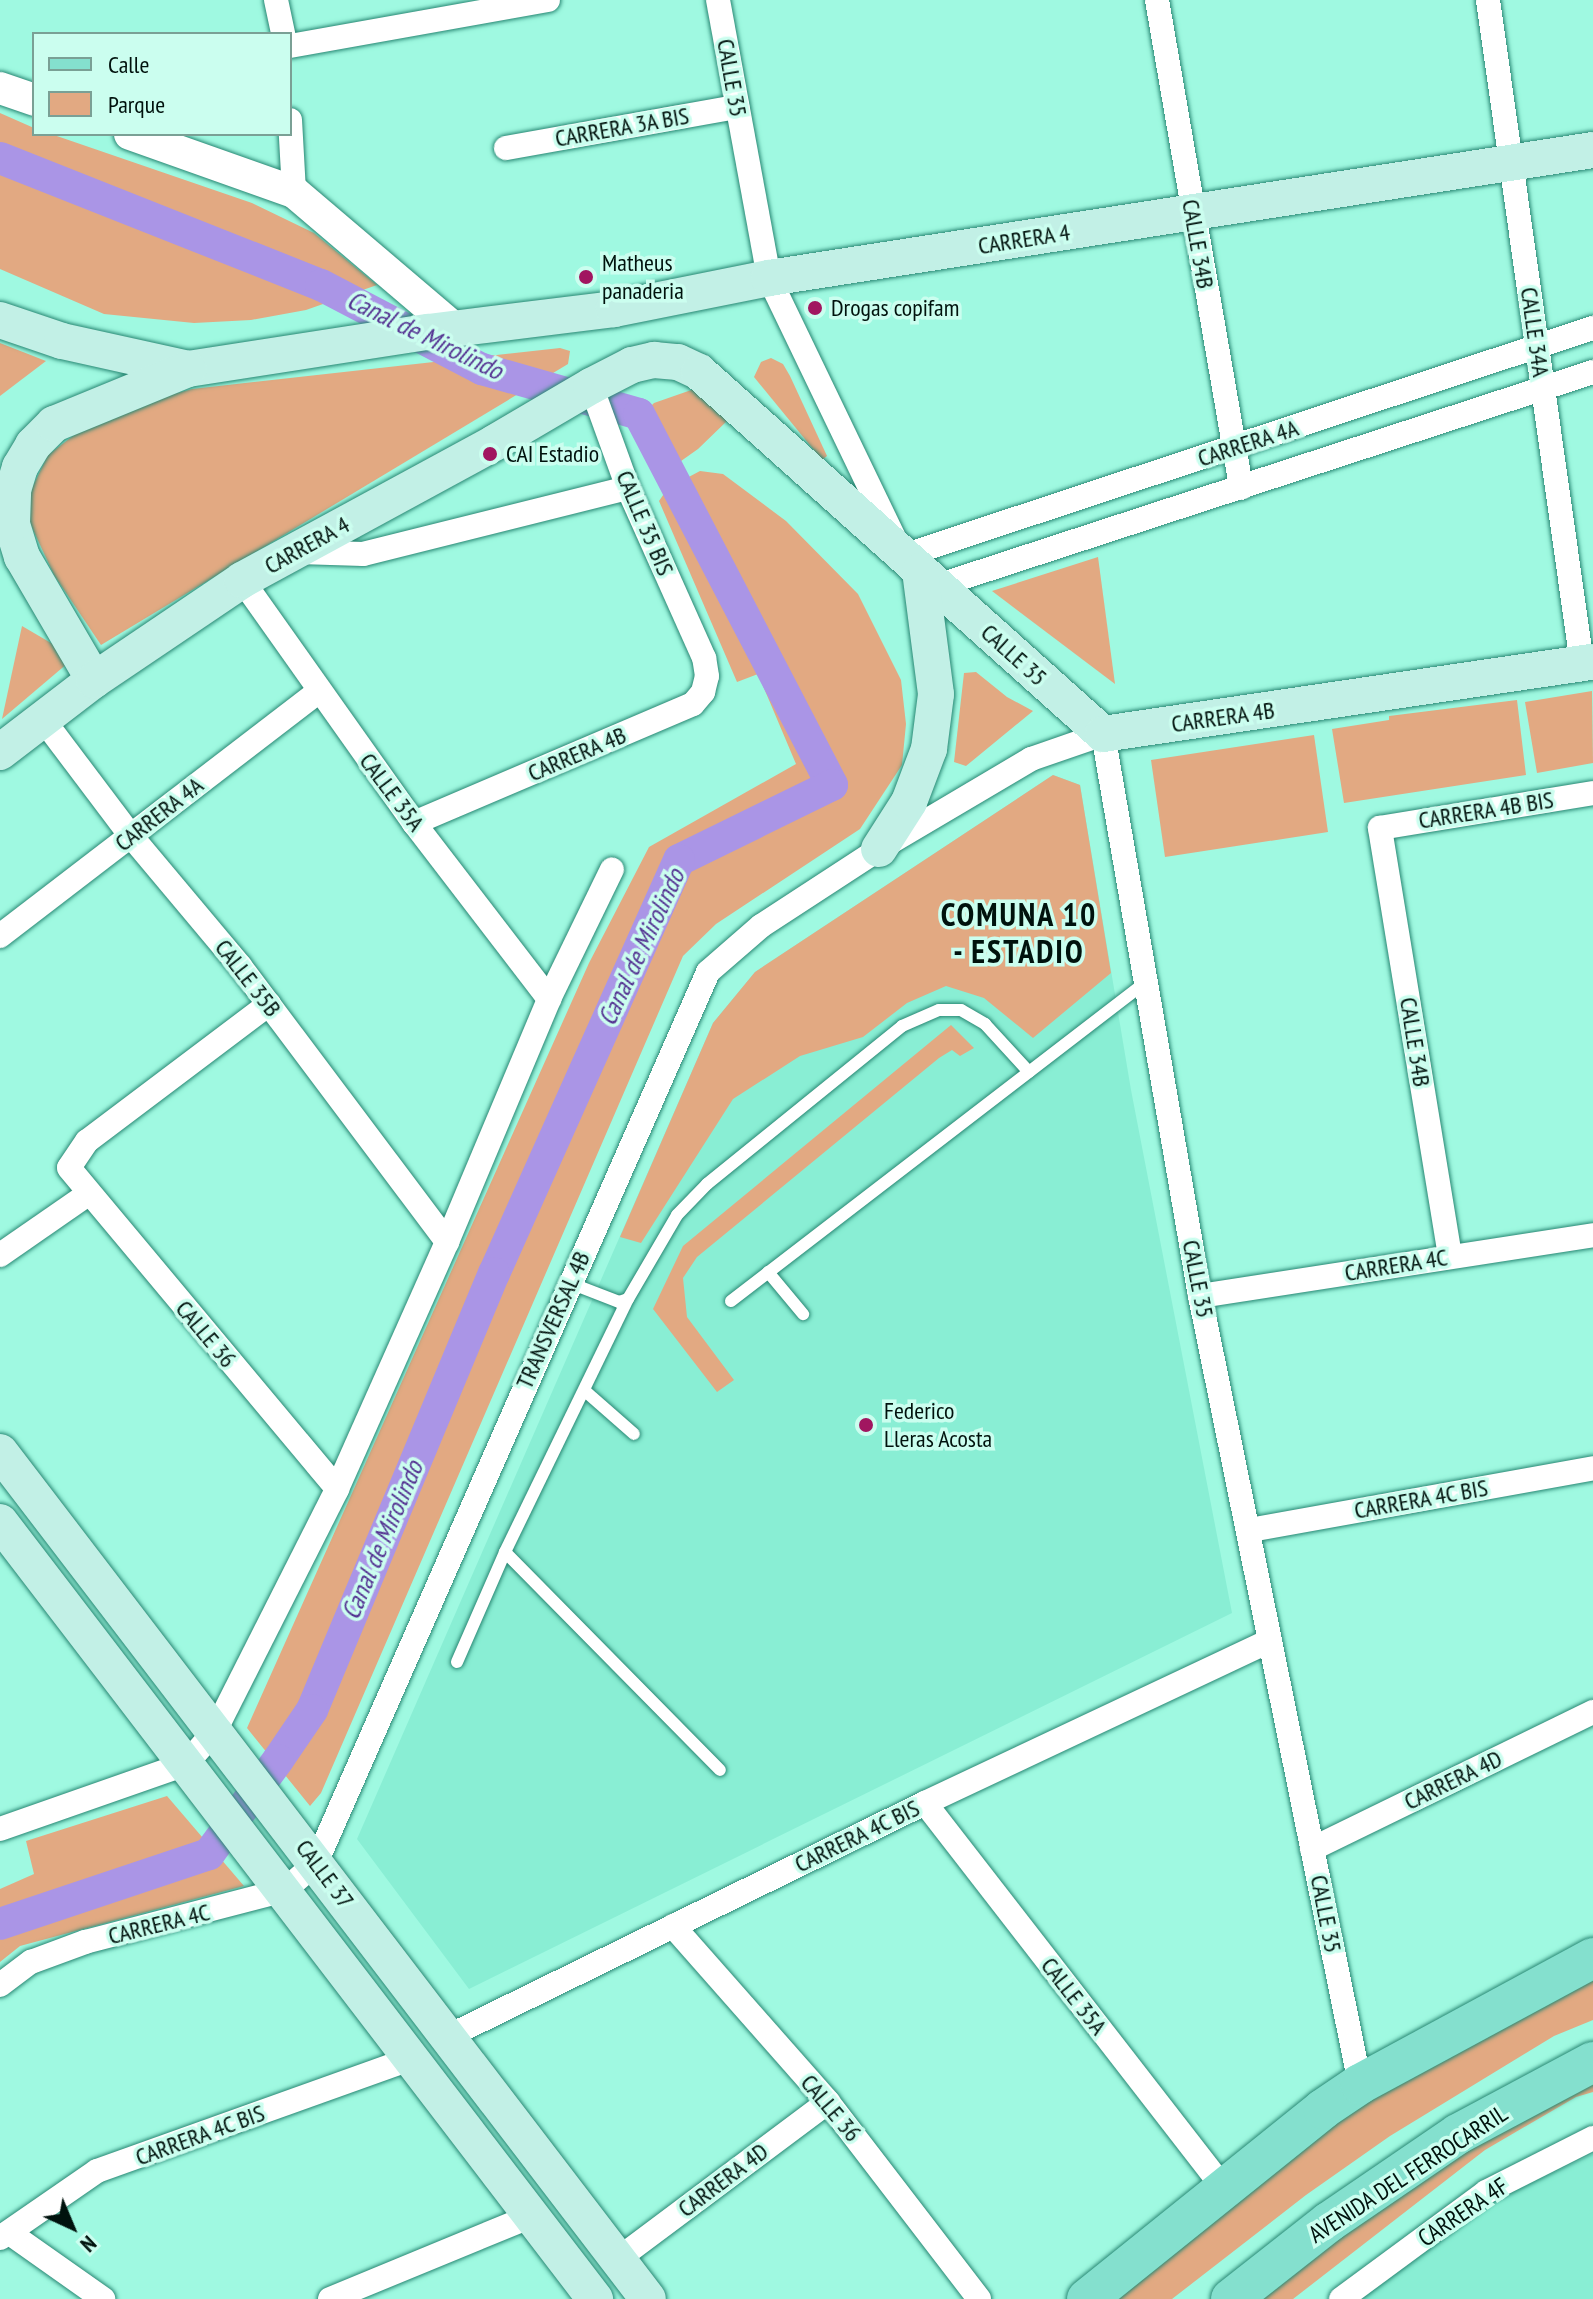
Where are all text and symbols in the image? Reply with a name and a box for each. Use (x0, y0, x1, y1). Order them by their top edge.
legend (32, 32, 292, 136)
street label: CALLE 35 (711, 37, 753, 119)
text: Calle (108, 49, 149, 80)
text: Parque (108, 89, 165, 120)
street label: CARRERA 3A BIS (552, 101, 692, 153)
street label: CALLE 34B (1176, 197, 1220, 291)
street label: CARRERA 4 (976, 217, 1072, 261)
place label: Matheus panaderia (602, 249, 684, 305)
marker: Matheus panaderia (577, 268, 595, 286)
water label: Canal de Mirolindo (342, 284, 508, 386)
street label: CALLE 34A (1514, 285, 1556, 379)
place label: Drogas copifam (831, 294, 959, 322)
marker: Drogas copifam (806, 299, 824, 317)
street label: CARRERA 4A (1194, 413, 1302, 473)
place label: CAI Estadio (506, 440, 599, 468)
marker: CAI Estadio (481, 445, 499, 463)
street label: CALLE 35 BIS (610, 466, 680, 580)
street label: CARRERA 4 (259, 510, 355, 580)
street label: CALLE 35 (975, 618, 1053, 692)
street label: CARRERA 4B (1169, 695, 1277, 739)
street label: CARRERA 4B (523, 720, 631, 788)
street label: CALLE 35A (353, 747, 431, 837)
street label: CARRERA 4A (109, 770, 209, 858)
street label: CARRERA 4B BIS (1416, 785, 1556, 835)
water label: Canal de Mirolindo (591, 864, 691, 1030)
district label: COMUNA 10 - ESTADIO (940, 896, 1098, 971)
street label: CALLE 35B (209, 934, 287, 1022)
street label: CALLE 34B (1394, 995, 1436, 1089)
street label: CALLE 35 (1176, 1238, 1220, 1320)
street label: CARRERA 4C (1342, 1243, 1450, 1287)
street label: TRANSVERSAL 4B (510, 1247, 596, 1393)
street label: CALLE 36 (170, 1295, 242, 1373)
place label: Federico Lleras Acosta (884, 1397, 993, 1453)
marker: Federico Lleras Acosta (855, 1414, 877, 1436)
water label: Canal de Mirolindo (335, 1456, 429, 1624)
street label: CARRERA 4C BIS (1351, 1473, 1491, 1525)
street label: CARRERA 4D (1399, 1744, 1507, 1816)
street label: CARRERA 4C BIS (789, 1793, 925, 1879)
street label: CALLE 37 (290, 1834, 360, 1914)
street label: CALLE 35 (1304, 1873, 1348, 1955)
street label: CARRERA 4C (105, 1897, 213, 1951)
street label: CALLE 35A (1035, 1952, 1113, 2040)
street label: CALLE 36 (795, 2069, 867, 2147)
street label: CARRERA 4C BIS (131, 2098, 269, 2172)
street label: AVENIDA DEL FERROCARRIL (1302, 2099, 1514, 2249)
street label: CARRERA 4D (672, 2137, 774, 2223)
street label: CARRERA 4F (1412, 2171, 1514, 2253)
north arrow (32, 2187, 112, 2267)
text: N (75, 2230, 103, 2258)

